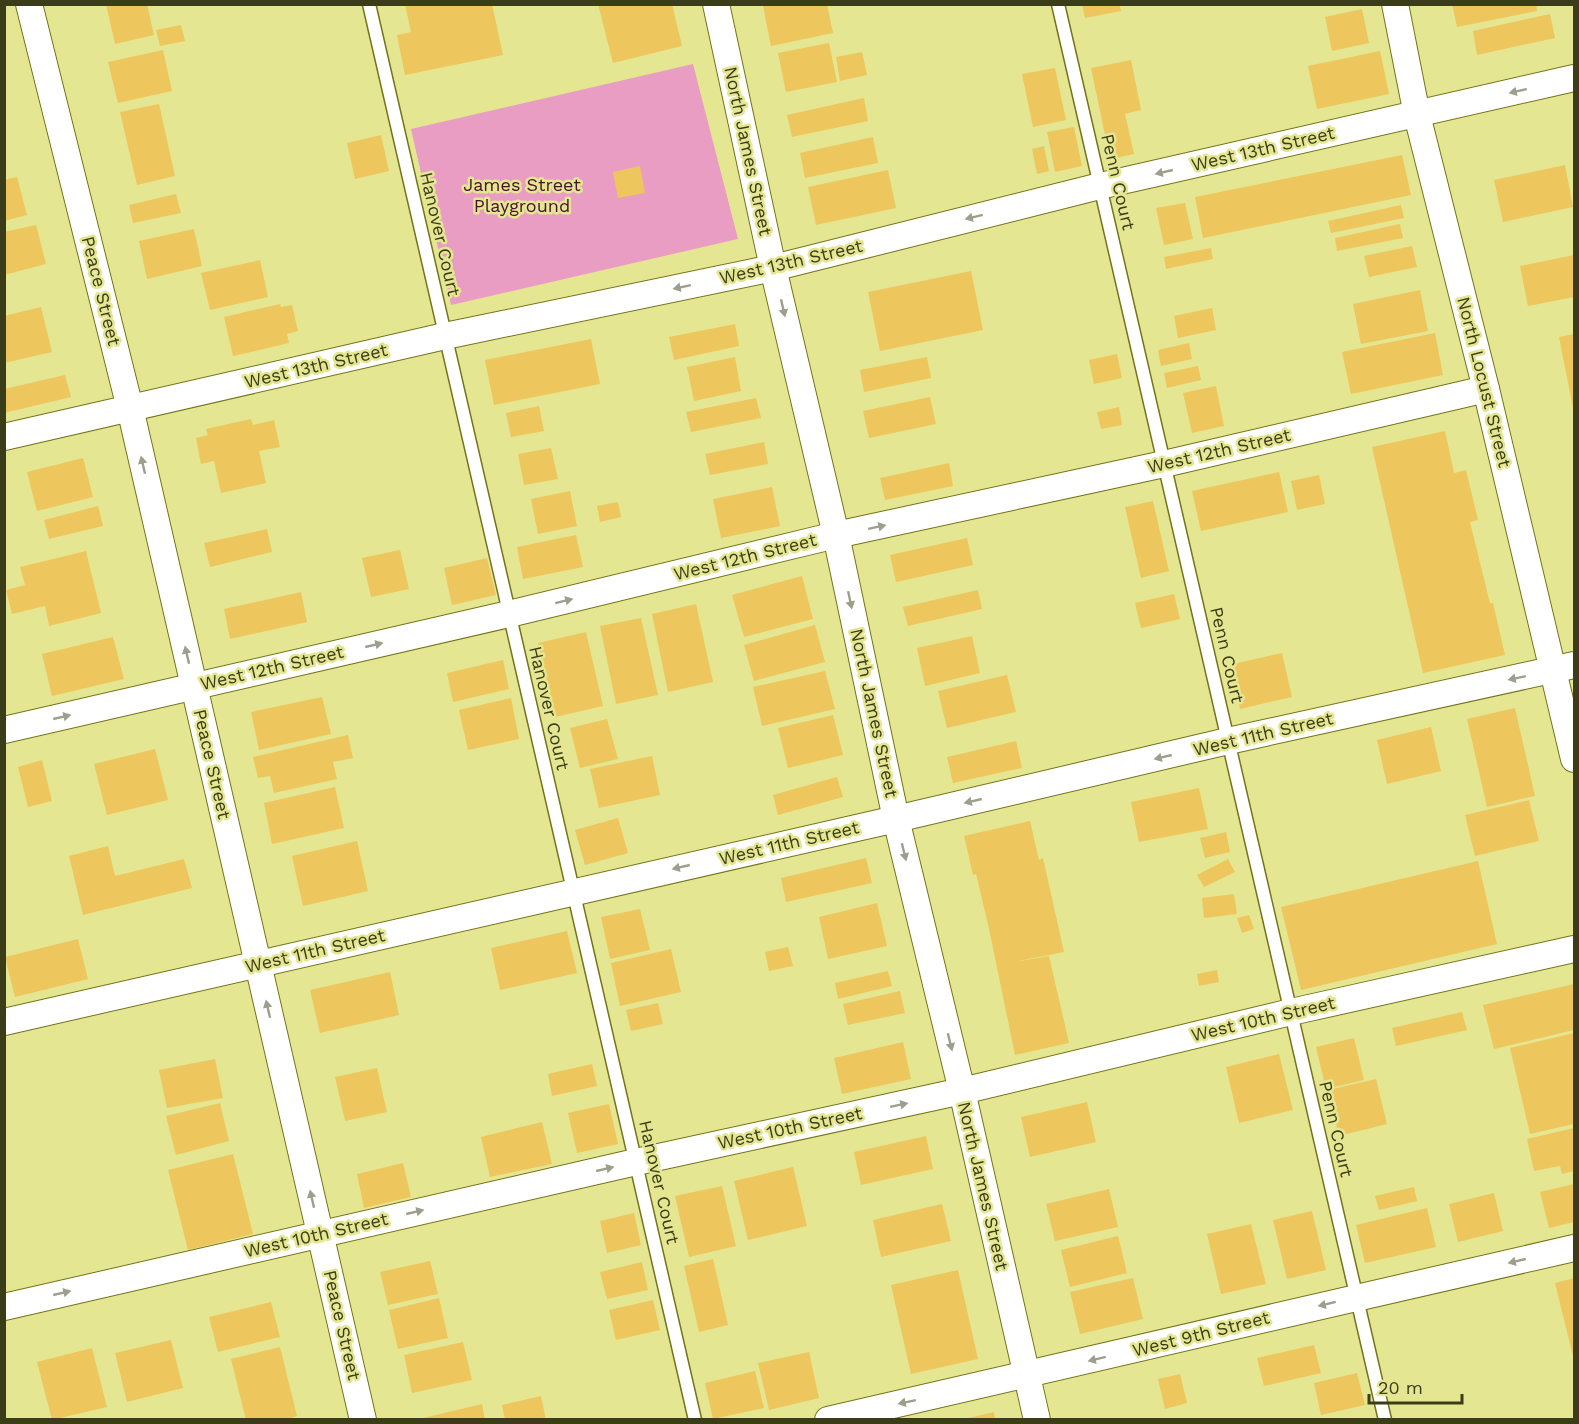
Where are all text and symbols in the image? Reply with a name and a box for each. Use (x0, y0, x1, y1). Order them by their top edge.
street label: North James Street (720, 64, 777, 238)
one-way arrow (1508, 87, 1527, 97)
street label: West 13th Street (1189, 122, 1337, 175)
street label: Penn Court (1097, 132, 1140, 233)
one-way arrow (1154, 167, 1173, 177)
street label: Hanover Court (416, 170, 465, 298)
park label: James Street Playground (463, 174, 581, 216)
one-way arrow (965, 213, 983, 223)
street label: Peace Street (78, 234, 125, 348)
street label: West 13th Street (717, 235, 865, 288)
one-way arrow (672, 283, 691, 292)
street label: North Locust Street (1453, 294, 1516, 470)
one-way arrow (778, 299, 788, 317)
street label: West 13th Street (242, 339, 390, 392)
street label: West 12th Street (1145, 424, 1293, 477)
one-way arrow (138, 455, 147, 474)
one-way arrow (867, 521, 886, 531)
street label: West 12th Street (671, 529, 819, 584)
one-way arrow (846, 591, 855, 610)
one-way arrow (555, 595, 574, 605)
street label: Penn Court (1206, 605, 1249, 706)
street label: North James Street (846, 626, 903, 800)
one-way arrow (365, 640, 384, 649)
street label: West 12th Street (198, 641, 346, 694)
street label: Hanover Court (525, 644, 574, 772)
one-way arrow (181, 646, 191, 664)
one-way arrow (1508, 674, 1527, 683)
street label: Peace Street (190, 707, 235, 821)
street label: West 11th Street (1191, 707, 1335, 760)
one-way arrow (52, 711, 71, 721)
one-way arrow (1154, 752, 1172, 762)
one-way arrow (963, 797, 982, 806)
street label: West 11th Street (717, 816, 861, 869)
one-way arrow (900, 843, 910, 862)
one-way arrow (671, 863, 690, 873)
street label: West 11th Street (243, 924, 387, 977)
street label: West 10th Street (1189, 992, 1337, 1045)
one-way arrow (263, 1000, 273, 1018)
one-way arrow (945, 1033, 955, 1051)
street label: Penn Court (1315, 1079, 1358, 1180)
one-way arrow (889, 1100, 908, 1109)
street label: North James Street (954, 1100, 1013, 1273)
street label: West 10th Street (716, 1102, 864, 1153)
street label: Hanover Court (635, 1118, 684, 1246)
one-way arrow (596, 1163, 615, 1173)
one-way arrow (307, 1190, 317, 1208)
one-way arrow (406, 1207, 425, 1217)
street label: West 10th Street (242, 1208, 390, 1261)
one-way arrow (1508, 1257, 1527, 1266)
street label: Peace Street (320, 1268, 365, 1382)
one-way arrow (52, 1288, 71, 1298)
one-way arrow (1318, 1299, 1336, 1309)
street label: West 9th Street (1130, 1306, 1272, 1361)
one-way arrow (1088, 1355, 1106, 1365)
scale bar (1369, 1367, 1462, 1405)
text: 20 m (1378, 1377, 1423, 1398)
one-way arrow (897, 1398, 916, 1408)

